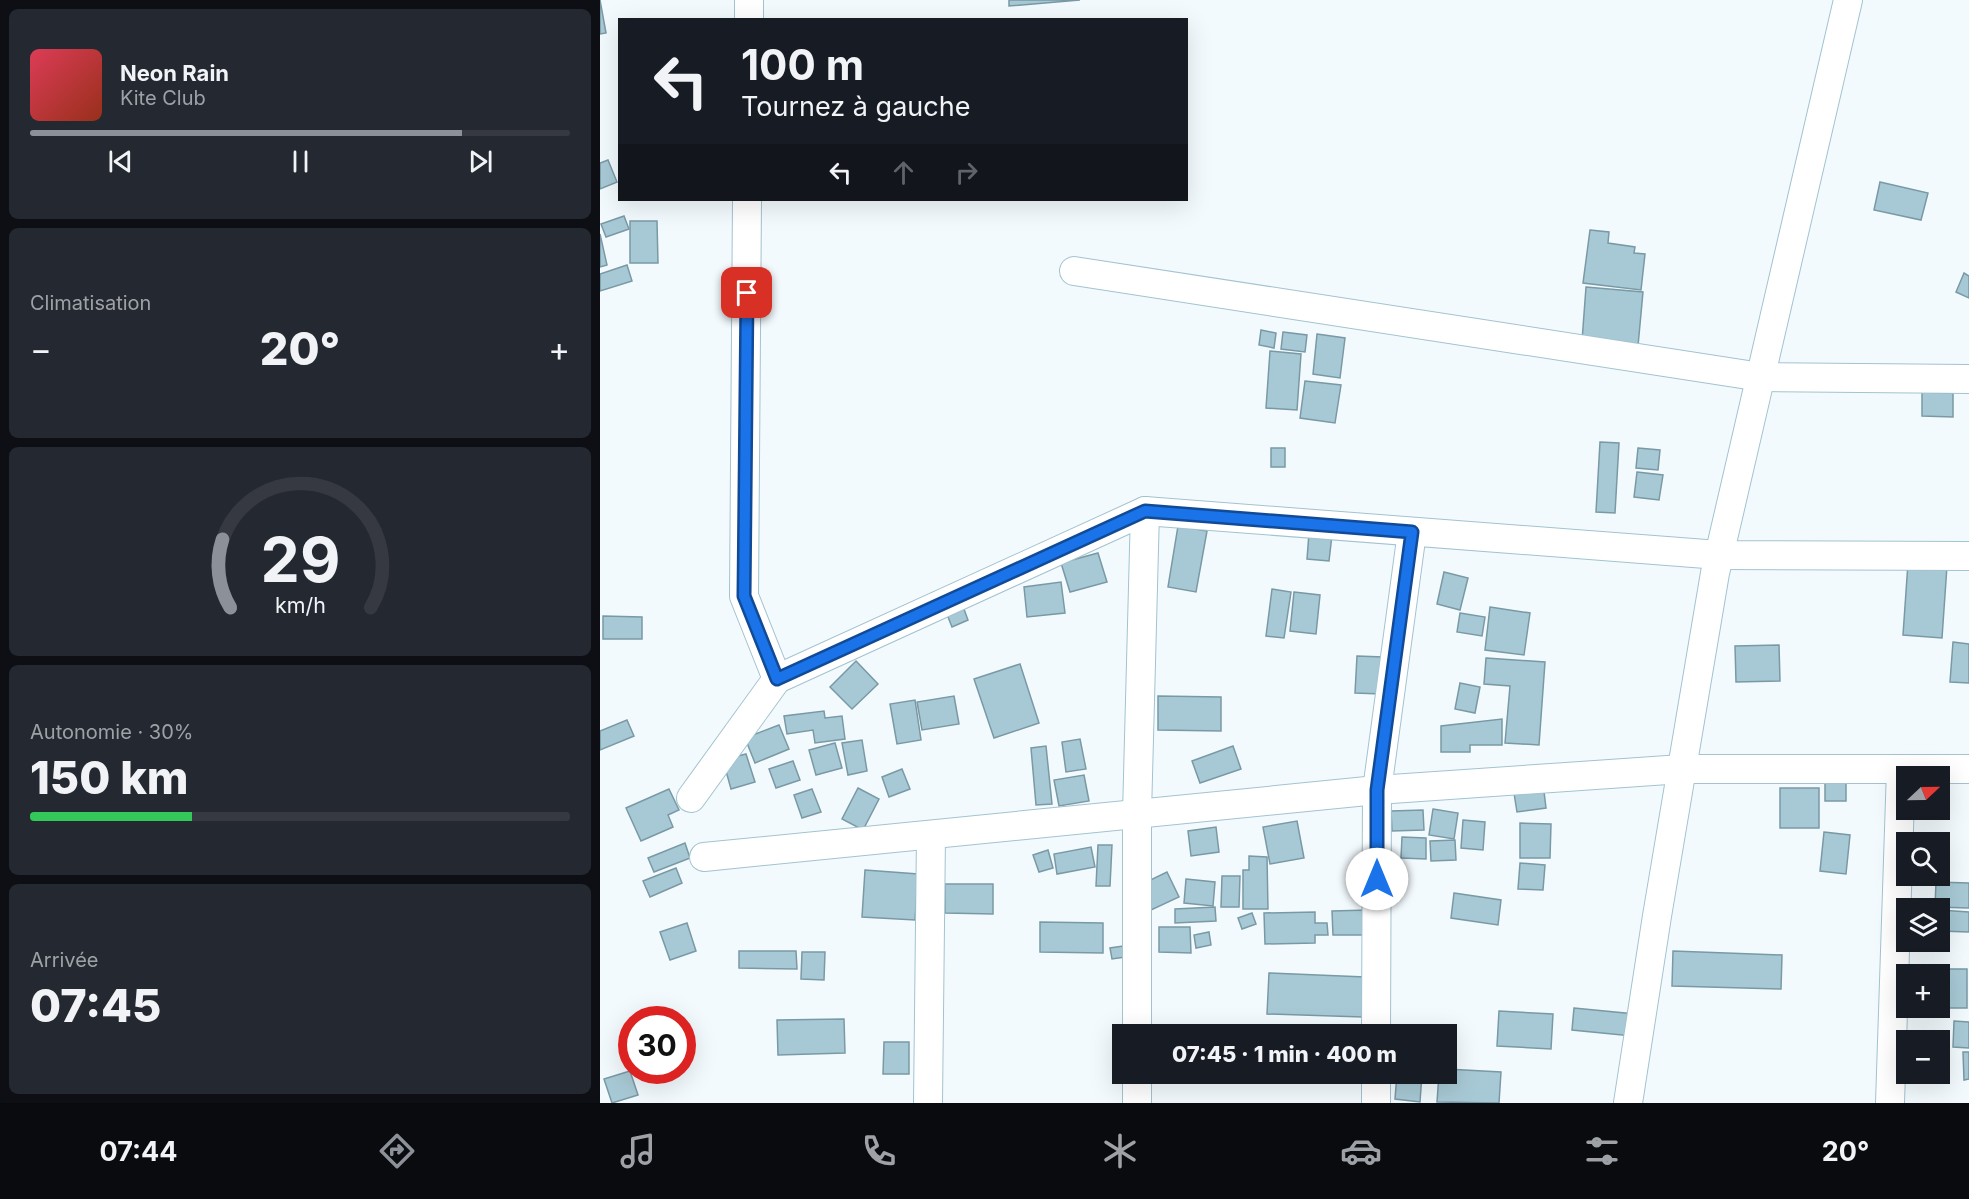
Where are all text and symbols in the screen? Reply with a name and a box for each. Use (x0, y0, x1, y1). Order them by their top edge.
text: 100 m (741, 39, 864, 90)
icon: left (642, 42, 720, 120)
text: Neon Rain (120, 60, 229, 86)
text: Kite Club (120, 86, 206, 110)
text: Tournez à gauche (741, 90, 970, 123)
icon: previous (104, 145, 137, 178)
icon: pause (284, 145, 317, 178)
icon: next (464, 145, 497, 178)
icon: left (824, 156, 857, 189)
icon: ahead (887, 156, 920, 189)
icon: right (950, 156, 983, 189)
pin (721, 267, 772, 318)
icon: arrive (730, 276, 763, 309)
text: Climatisation (30, 291, 151, 315)
text: 20° (260, 321, 340, 376)
text: − (30, 329, 52, 369)
text: + (548, 329, 570, 369)
text: 29 (260, 523, 340, 598)
text: km/h (275, 593, 325, 619)
text: Autonomie · 30% (30, 720, 193, 744)
text: 150 km (30, 750, 189, 805)
north arrow (1896, 766, 1950, 820)
map controls (1896, 766, 1950, 1084)
button: search (1896, 832, 1950, 886)
position arrow (1345, 847, 1409, 911)
button: layers (1896, 898, 1950, 952)
text: Arrivée (30, 948, 99, 972)
button: + (1896, 964, 1950, 1018)
text: 07:45 (30, 978, 161, 1033)
speed limit sign: 30 (618, 1006, 696, 1084)
button: − (1896, 1030, 1950, 1084)
text: 07:45 · 1 min · 400 m (1172, 1041, 1397, 1067)
icon: directions (376, 1130, 418, 1172)
icon: music (617, 1130, 659, 1172)
icon: phone (858, 1130, 900, 1172)
icon: climate (1099, 1130, 1141, 1172)
icon: car (1340, 1130, 1382, 1172)
icon: filters (1581, 1130, 1623, 1172)
text: 07:44 (99, 1135, 177, 1168)
text: 20° (1822, 1135, 1869, 1168)

